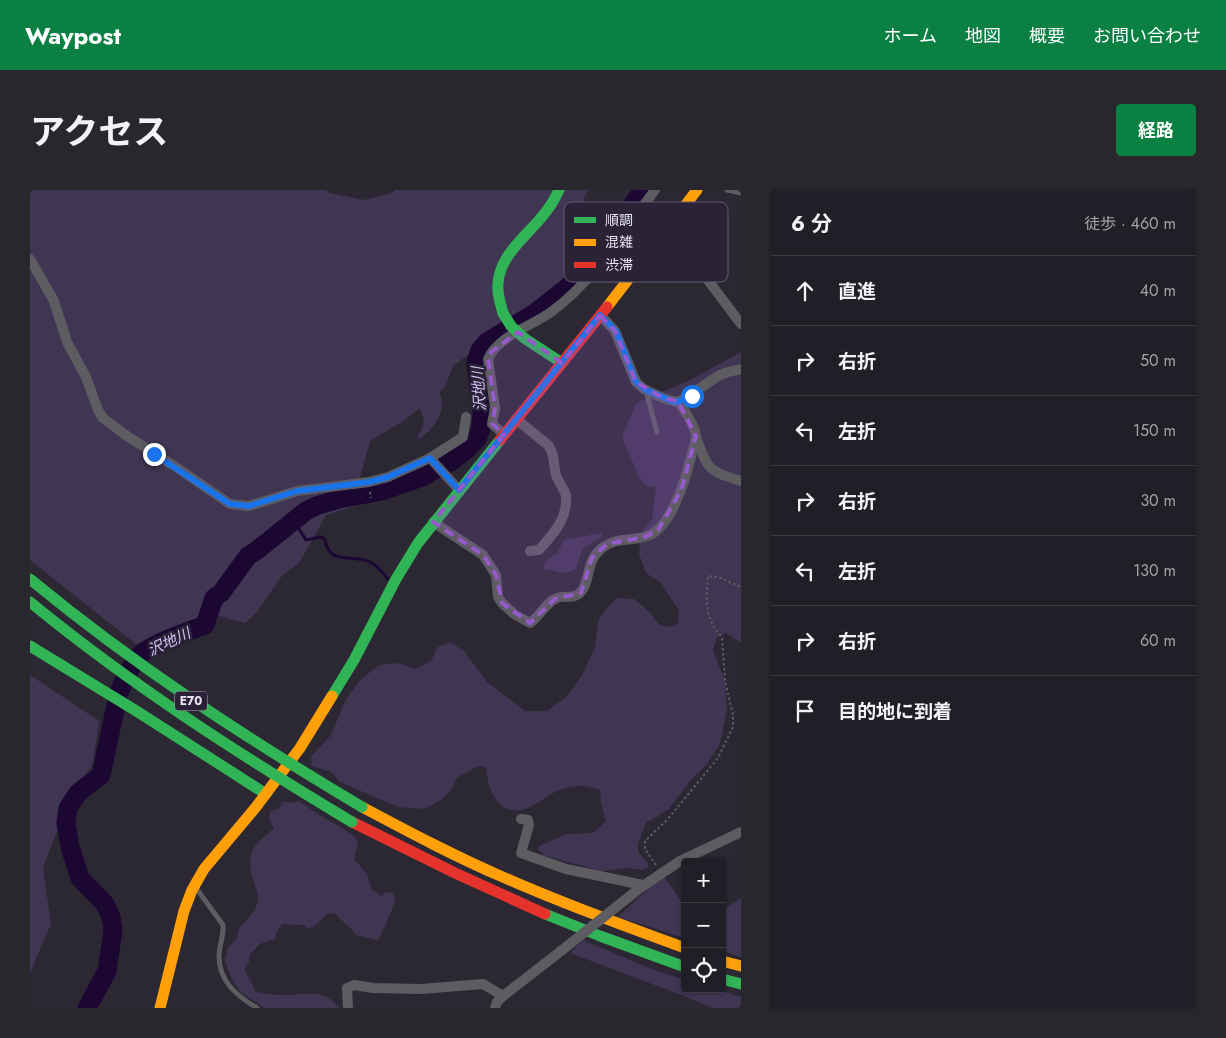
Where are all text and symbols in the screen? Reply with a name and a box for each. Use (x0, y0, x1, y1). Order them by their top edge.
text: Waypost (25, 18, 121, 53)
text: ホーム (884, 23, 937, 49)
text: 地図 (965, 23, 1001, 49)
text: 概要 (1029, 23, 1065, 49)
text: お問い合わせ (1093, 23, 1201, 49)
button: 経路 (1116, 104, 1196, 156)
text: アクセス (30, 107, 168, 157)
legend (564, 202, 728, 282)
text: 6 分 (791, 209, 832, 239)
text: 順調 (605, 210, 633, 230)
text: 徒歩 · 460 m (1084, 212, 1176, 235)
text: 混雑 (605, 232, 633, 252)
text: 渋滞 (605, 255, 633, 275)
icon: ahead (791, 277, 819, 305)
text: 直進 (838, 278, 876, 305)
text: 40 m (1140, 279, 1176, 302)
icon: right (791, 347, 819, 375)
text: 右折 (838, 348, 876, 375)
text: 50 m (1140, 349, 1176, 372)
water label: 沢地川 (466, 364, 492, 412)
route start (681, 385, 704, 408)
icon: left (791, 417, 819, 445)
text: 左折 (838, 418, 876, 445)
text: 150 m (1133, 419, 1176, 442)
route end (143, 443, 166, 466)
icon: right (791, 487, 819, 515)
text: 右折 (838, 488, 876, 515)
text: 30 m (1140, 489, 1176, 512)
icon: left (791, 557, 819, 585)
text: 左折 (838, 558, 876, 585)
text: 130 m (1133, 559, 1176, 582)
water label: 沢地川 (144, 622, 196, 661)
icon: right (791, 627, 819, 655)
text: 右折 (838, 628, 876, 655)
text: 60 m (1140, 629, 1176, 652)
road number: E70 (175, 692, 207, 710)
icon: arrive (791, 697, 819, 725)
text: 目的地に到着 (838, 698, 952, 725)
map controls (681, 858, 726, 993)
button: + (681, 858, 726, 903)
button: − (681, 903, 726, 948)
button: locate (681, 948, 726, 993)

